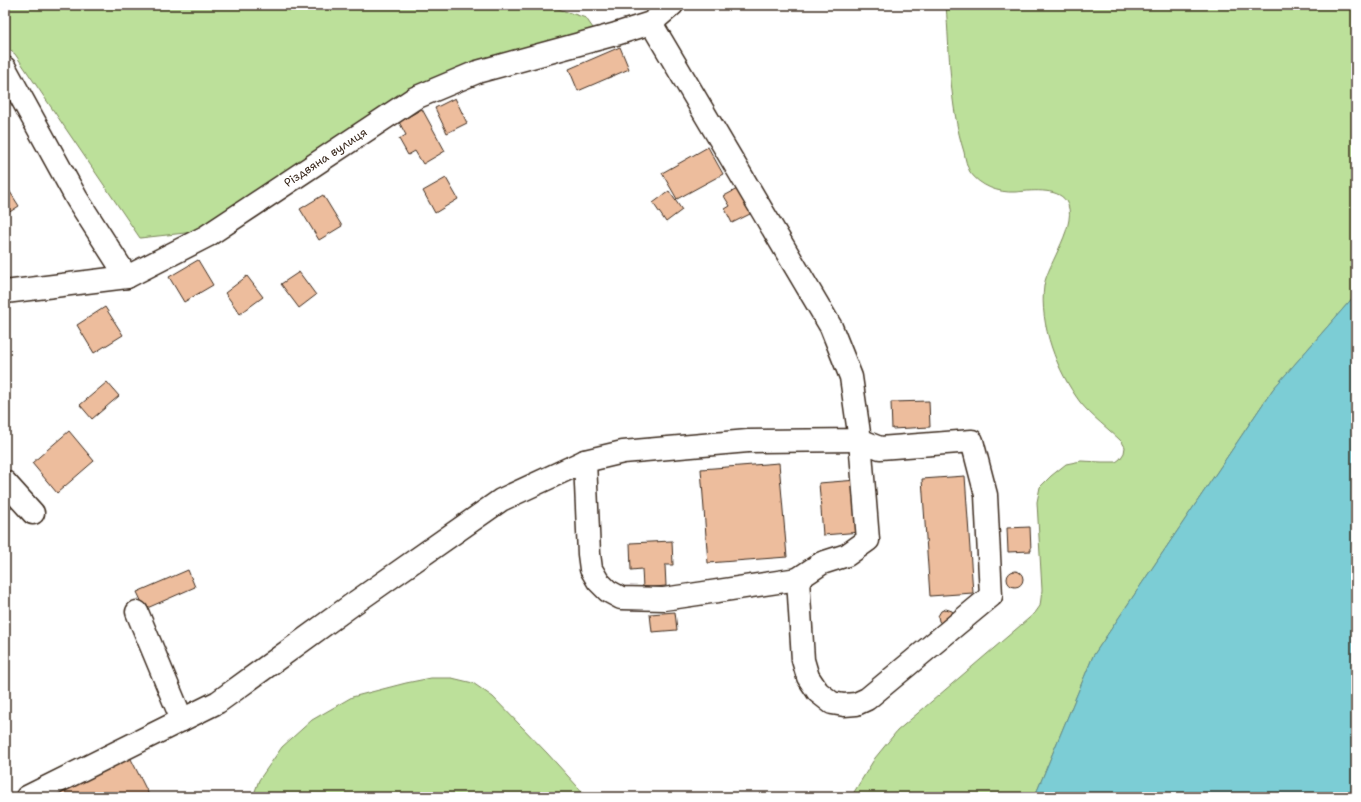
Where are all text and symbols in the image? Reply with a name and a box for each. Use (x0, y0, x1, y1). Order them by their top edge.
street label: Різдвяна вулиця (281, 124, 370, 191)

